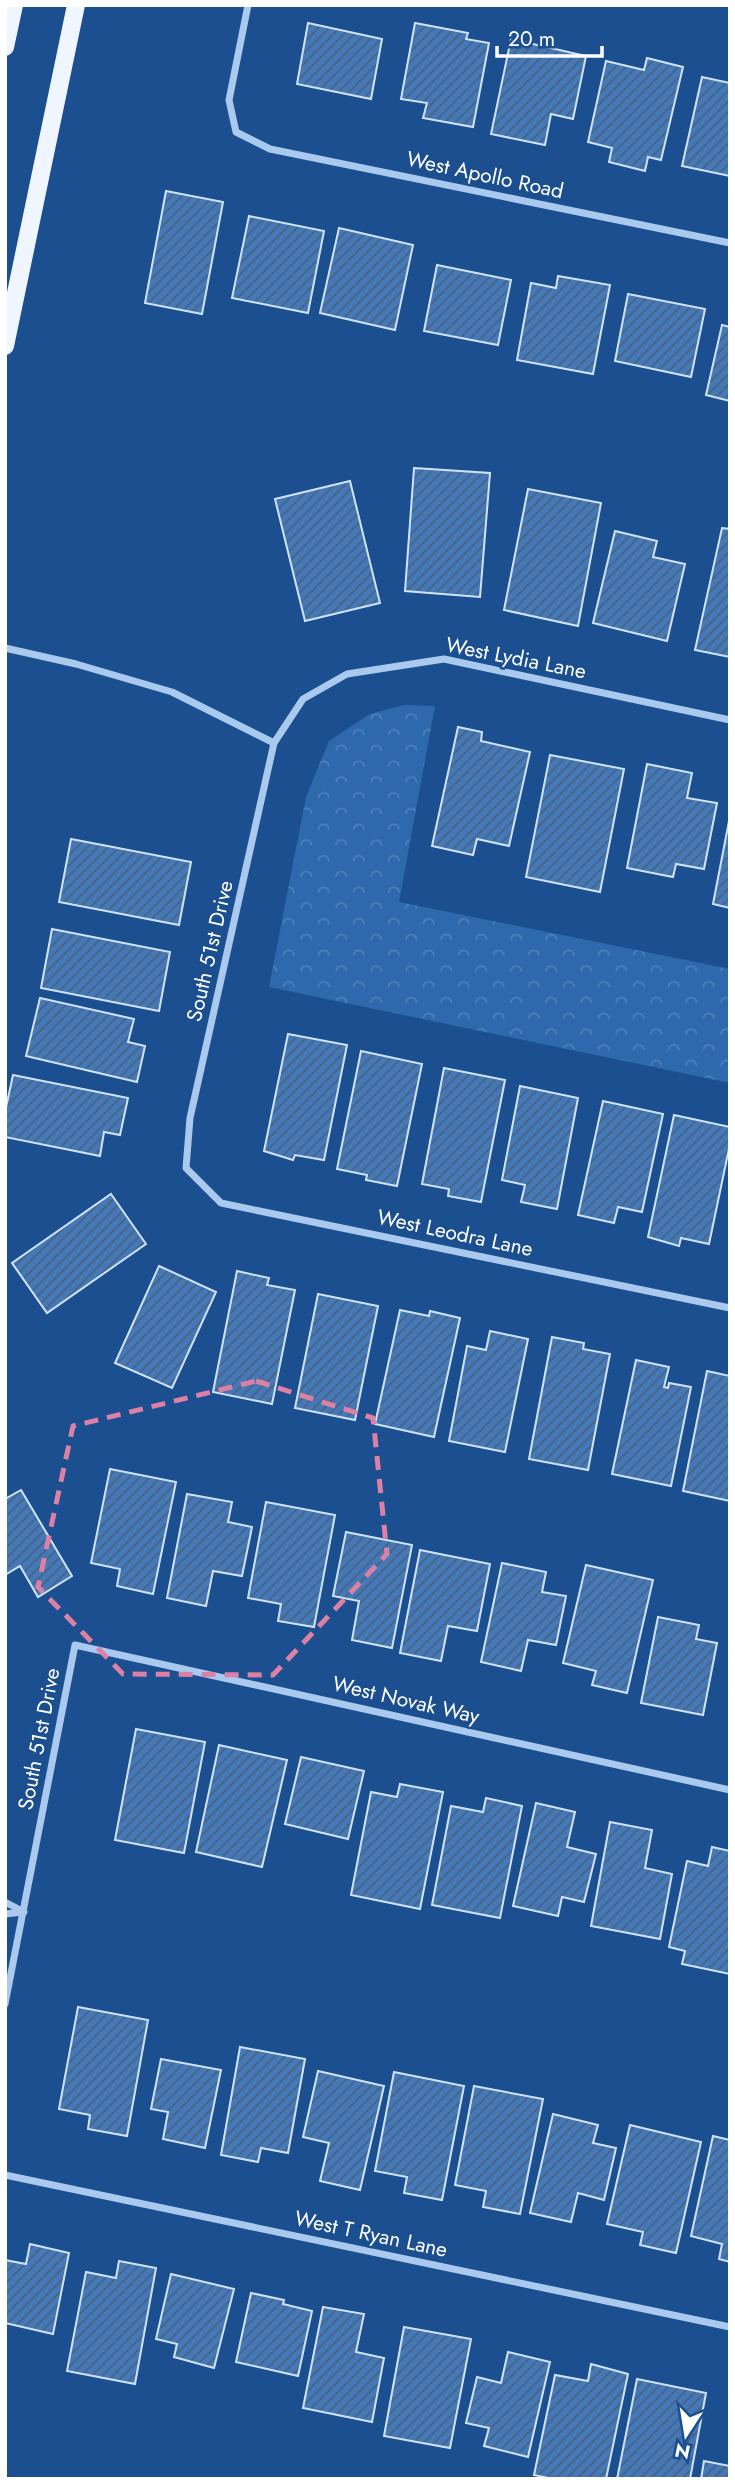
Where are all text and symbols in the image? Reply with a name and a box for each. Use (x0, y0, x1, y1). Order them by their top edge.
scale bar (497, 14, 602, 58)
text: 20 m (508, 24, 555, 54)
street label: West Apollo Road (404, 144, 566, 206)
street label: West Lydia Lane (443, 630, 589, 686)
street label: South 51st Drive (179, 877, 241, 1025)
street label: West Leodra Lane (374, 1202, 536, 1264)
street label: South 51st Drive (11, 1665, 68, 1813)
street label: West Novak Way (330, 1669, 483, 1732)
street label: West T Ryan Lane (292, 2203, 450, 2265)
north arrow (651, 2400, 721, 2470)
text: N (672, 2436, 693, 2466)

